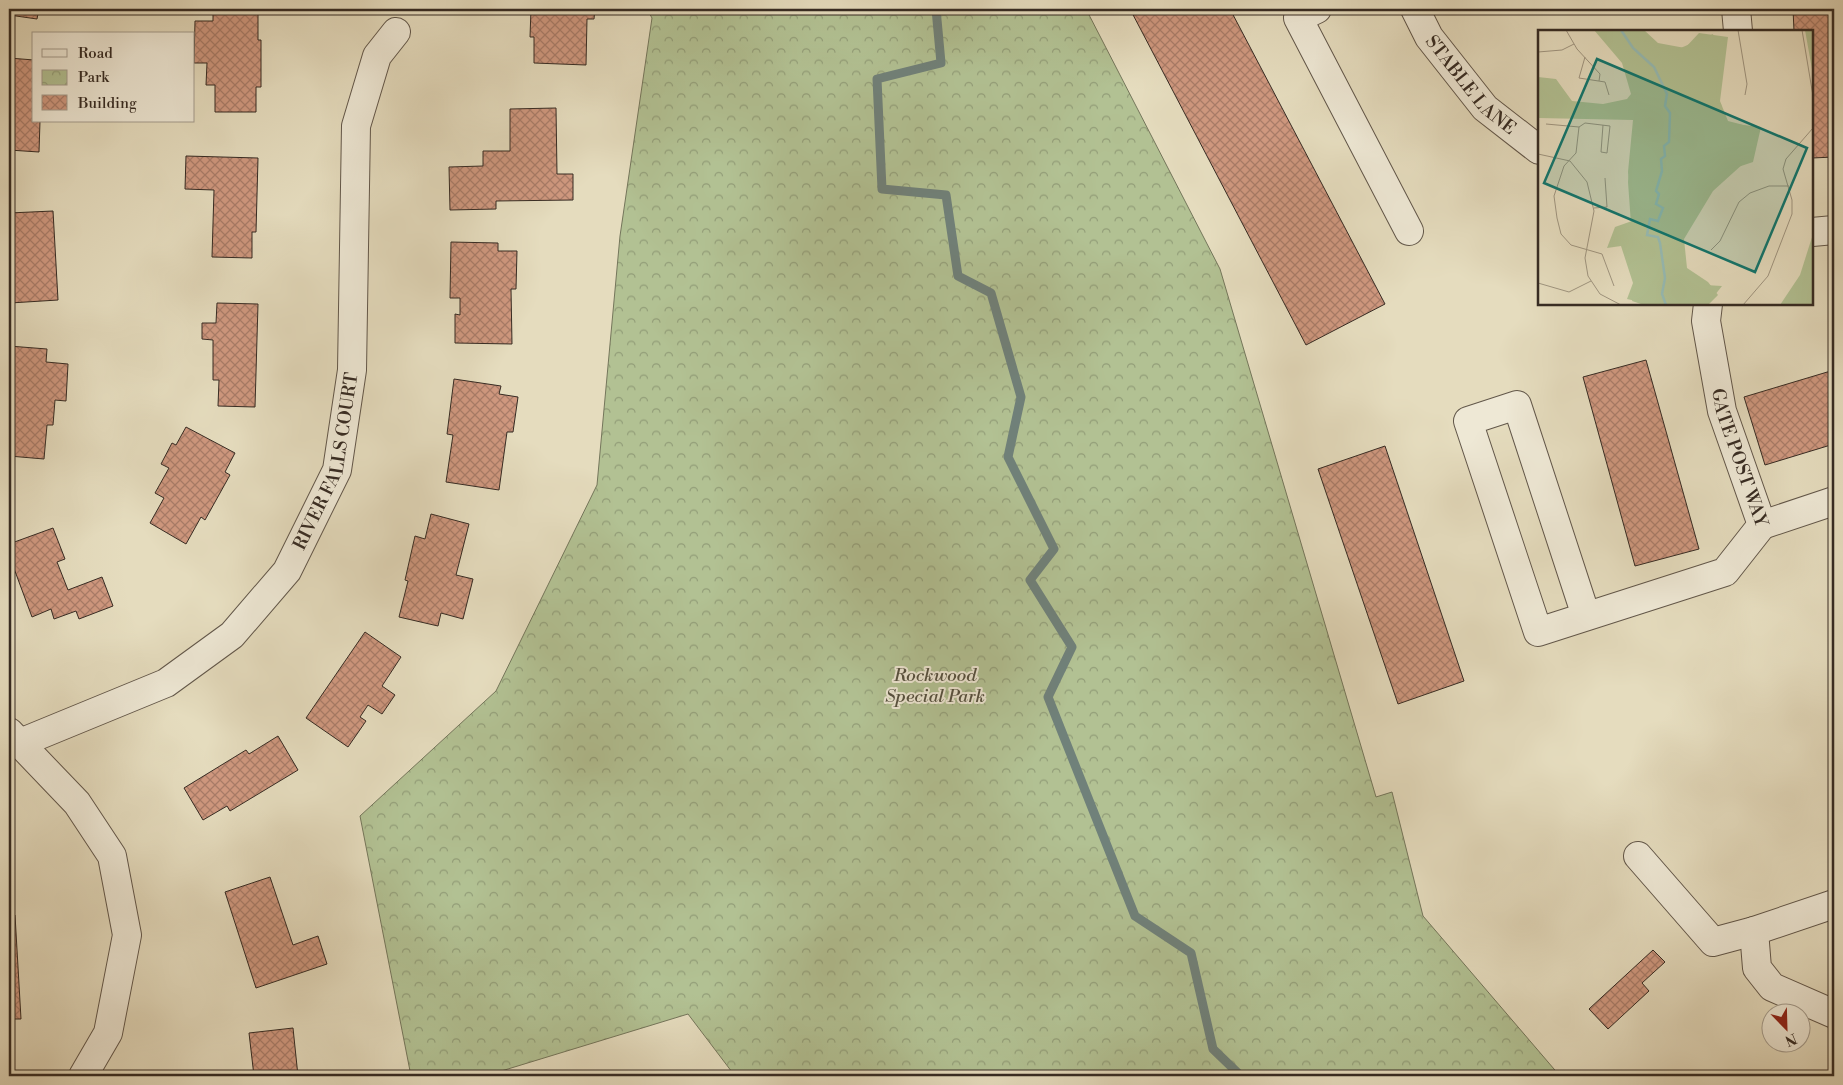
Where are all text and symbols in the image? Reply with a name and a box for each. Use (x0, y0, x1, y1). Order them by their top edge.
inset map (1538, 30, 1813, 305)
street label: STABLE LANE (1420, 31, 1520, 140)
legend (32, 32, 195, 122)
text: Road (78, 44, 113, 63)
text: Park (78, 68, 110, 87)
text: Building (77, 94, 137, 113)
street label: RIVER FALLS COURT (288, 371, 364, 554)
street label: GATE POST WAY (1706, 387, 1773, 531)
park label: Rockwood Special Park (885, 664, 985, 708)
north arrow (1760, 1002, 1810, 1052)
text: N (1782, 1029, 1799, 1049)

